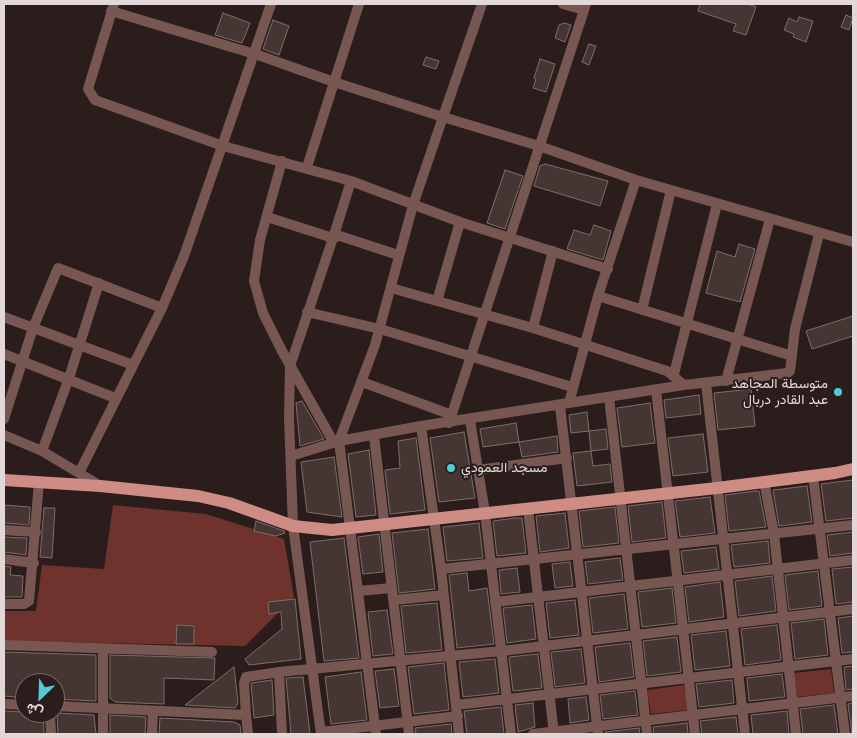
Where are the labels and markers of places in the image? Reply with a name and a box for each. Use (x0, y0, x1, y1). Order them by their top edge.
place label: متوسطة المجاهد عبد القادر دربال (732, 376, 828, 408)
marker: متوسطة المجاهد عبد القادر دربال (832, 386, 844, 398)
place label: مسجد العمودي (461, 460, 547, 476)
marker: مسجد العمودي (445, 462, 457, 474)

